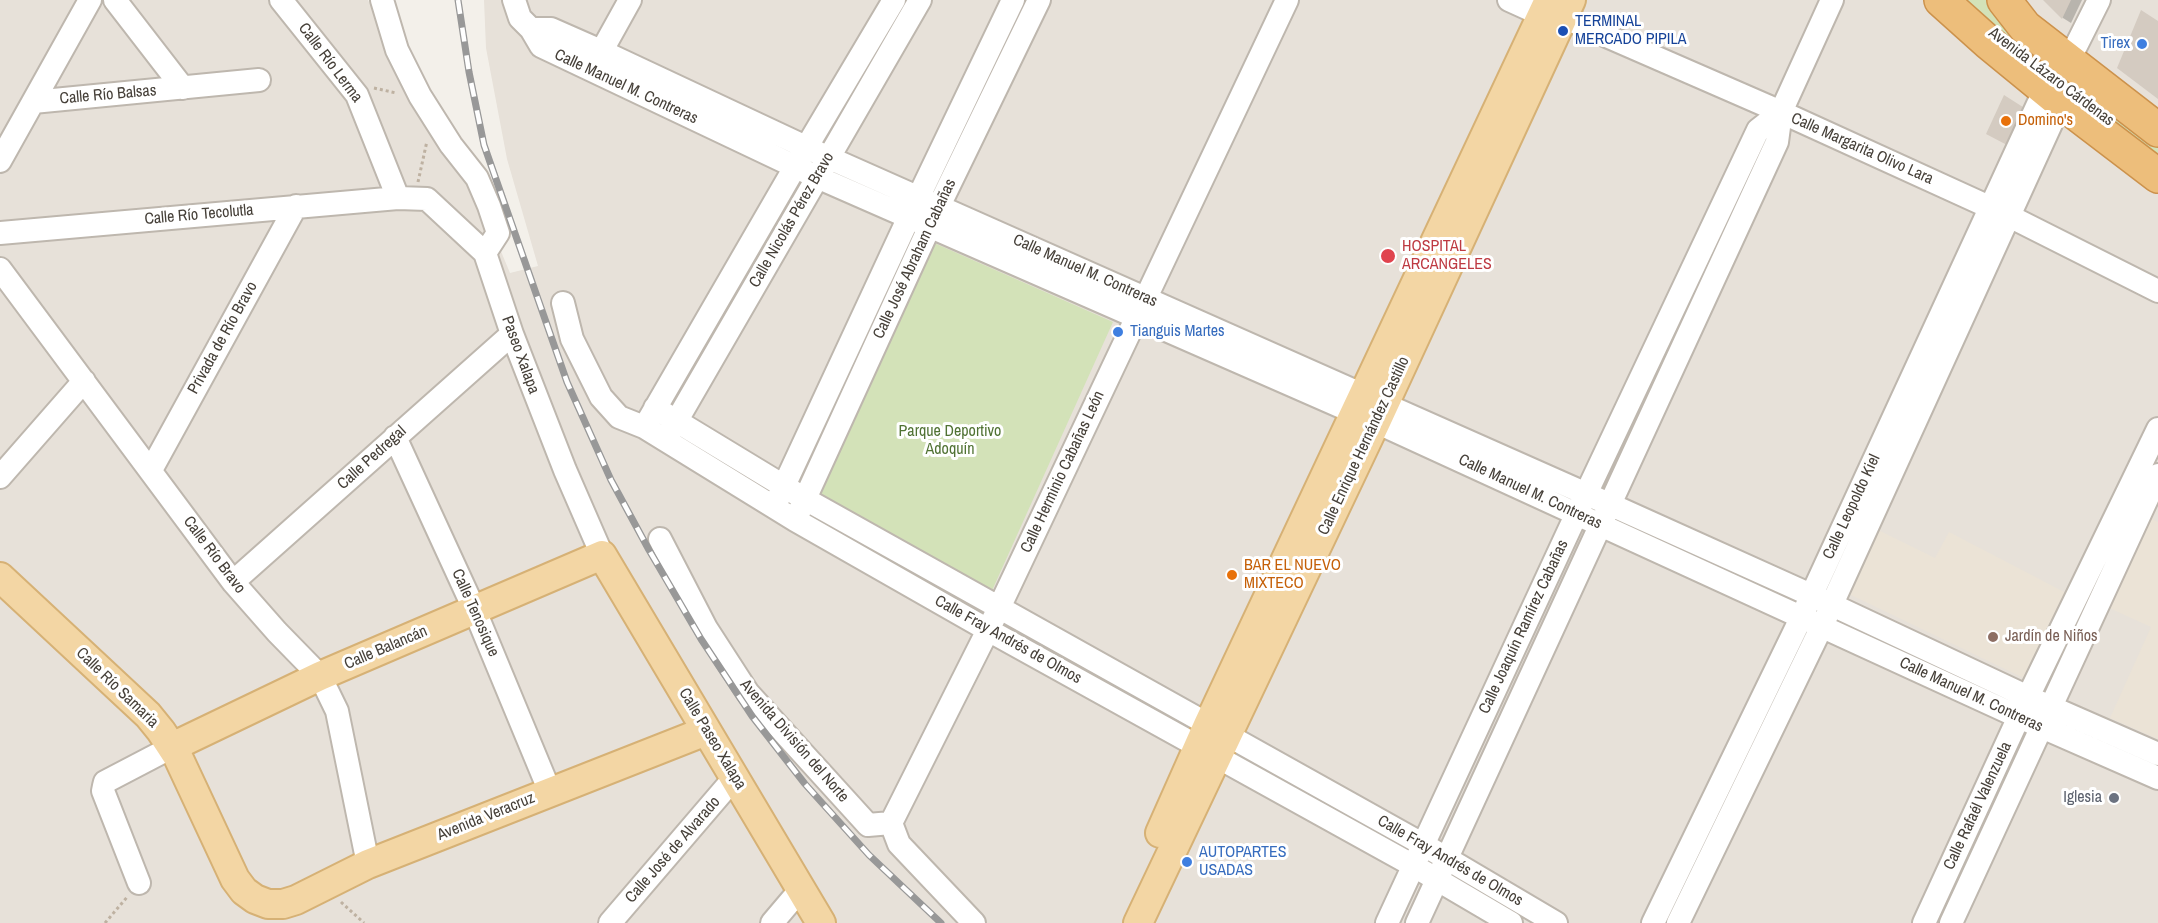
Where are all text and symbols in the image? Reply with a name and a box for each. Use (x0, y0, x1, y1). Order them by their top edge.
place label: TERMINAL MERCADO PIPILA (1575, 12, 1687, 50)
street label: Calle Río Lerma (294, 19, 366, 107)
marker: TERMINAL MERCADO PIPILA (1556, 24, 1570, 38)
street label: Avenida Lázaro Cárdenas (1984, 24, 2118, 130)
place label: Tirex (2100, 34, 2130, 54)
marker: Tirex (2135, 37, 2149, 51)
street label: Calle Manuel M. Contreras (551, 45, 701, 129)
street label: Calle Río Balsas (59, 81, 157, 109)
street label: Calle Margarita Olivo Lara (1788, 109, 1936, 189)
place label: Domino's (2018, 111, 2073, 131)
marker: Domino's (1999, 114, 2013, 128)
street label: Calle Nicolás Pérez Bravo (745, 149, 839, 291)
street label: Calle José Abraham Cabañas (869, 176, 961, 342)
street label: Calle Río Tecolutla (144, 201, 254, 229)
street label: Calle Manuel M. Contreras (1010, 230, 1160, 312)
place label: HOSPITAL ARCANGELES (1402, 237, 1492, 275)
marker: HOSPITAL ARCANGELES (1379, 247, 1397, 265)
street label: Privada de Río Bravo (184, 278, 262, 398)
street label: Paseo Xalapa (497, 313, 543, 397)
place label: Tianguis Martes (1130, 322, 1225, 342)
marker: Tianguis Martes (1111, 325, 1125, 339)
street label: Calle Enrique Hernández Castillo (1314, 354, 1414, 538)
street label: Calle Herminio Cabañas León (1017, 388, 1109, 556)
street label: Calle Pedregal (334, 422, 410, 494)
park label: Parque Deportivo Adoquín (899, 422, 1001, 460)
street label: Calle Manuel M. Contreras (1455, 450, 1605, 534)
street label: Calle Leopoldo Kiel (1819, 451, 1885, 563)
street label: Calle Río Bravo (179, 513, 249, 597)
street label: Calle Joaquín Ramírez Cabañas (1475, 537, 1573, 717)
place label: BAR EL NUEVO MIXTECO (1244, 556, 1341, 594)
street label: Calle Tenosique (447, 566, 503, 660)
marker: BAR EL NUEVO MIXTECO (1225, 568, 1239, 582)
street label: Calle Fray Andrés de Olmos (931, 592, 1085, 688)
street label: Calle Balancán (342, 622, 430, 674)
place label: Jardín de Niños (2005, 627, 2098, 647)
marker: Jardín de Niños (1986, 630, 2000, 644)
street label: Calle Río Samaria (72, 644, 162, 732)
street label: Calle Manuel M. Contreras (1896, 653, 2046, 737)
street label: Avenida División del Norte (735, 676, 853, 806)
street label: Calle Paseo Xalapa (674, 685, 750, 793)
street label: Calle Rafaél Valenzuela (1940, 739, 2016, 873)
place label: Iglesia (2063, 788, 2102, 808)
street label: Avenida Veracruz (434, 789, 538, 845)
marker: Iglesia (2107, 791, 2121, 805)
street label: Calle José de Alvarado (621, 793, 725, 907)
street label: Calle Fray Andrés de Olmos (1374, 811, 1526, 911)
place label: AUTOPARTES USADAS (1199, 843, 1287, 881)
marker: AUTOPARTES USADAS (1180, 855, 1194, 869)

